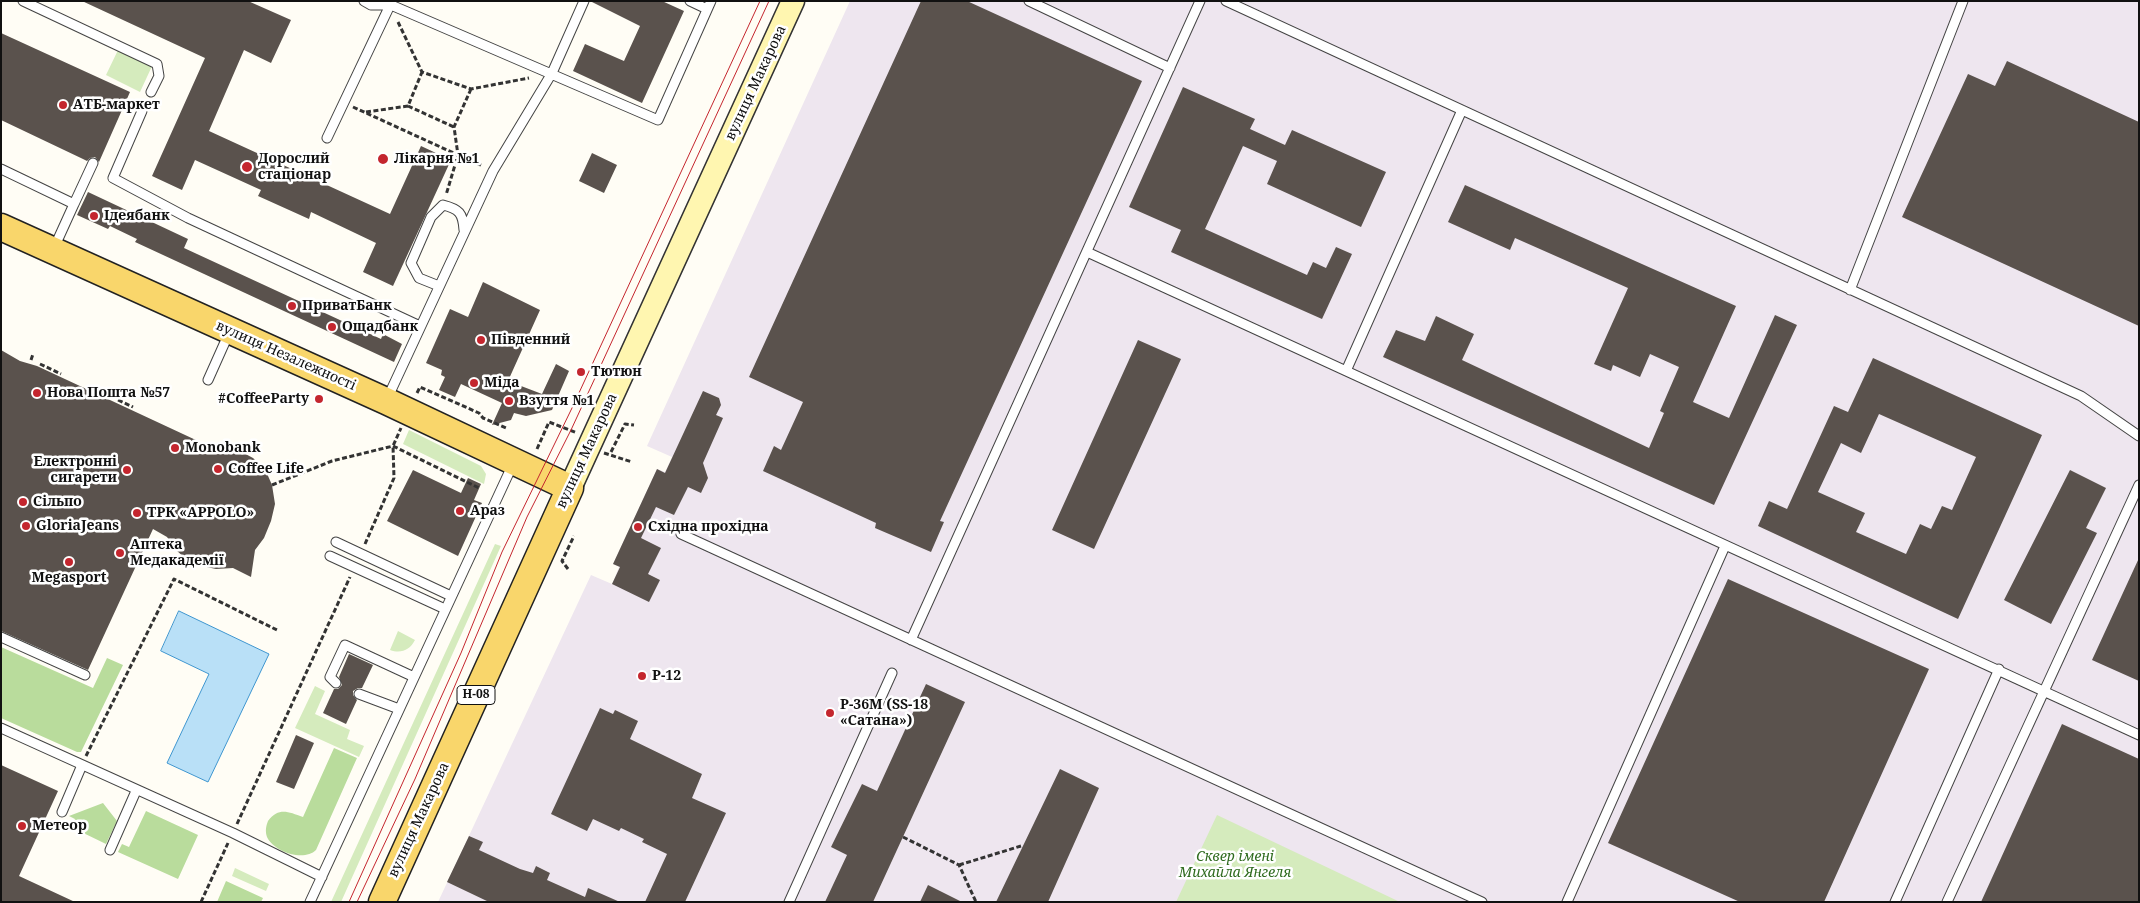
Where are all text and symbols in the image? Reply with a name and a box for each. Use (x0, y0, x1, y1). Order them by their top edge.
street label: вулиця Макарова (722, 23, 790, 143)
place label: АТБ-маркет (73, 97, 160, 113)
marker: АТБ-маркет (57, 99, 69, 111)
place label: Дорослий стаціонар (258, 151, 331, 184)
place label: Лікарня №1 (394, 151, 479, 167)
marker: Лікарня №1 (376, 152, 390, 166)
marker: Дорослий стаціонар (240, 160, 254, 174)
place label: Ідеябанк (104, 208, 170, 224)
marker: Ідеябанк (88, 210, 100, 222)
place label: ПриватБанк (302, 298, 392, 314)
marker: ПриватБанк (286, 300, 298, 312)
street label: вулиця Незалежності (213, 317, 359, 395)
place label: Ощадбанк (342, 319, 418, 335)
marker: Ощадбанк (326, 321, 338, 333)
place label: Південний (491, 332, 570, 348)
marker: Південний (475, 334, 487, 346)
place label: Тютюн (591, 364, 642, 380)
marker: Тютюн (575, 366, 587, 378)
place label: Міда (484, 375, 520, 391)
marker: Міда (468, 377, 480, 389)
place label: Нова Пошта №57 (47, 385, 170, 401)
marker: Нова Пошта №57 (31, 387, 43, 399)
place label: #CoffeeParty (218, 391, 309, 407)
street label: вулиця Макарова (553, 391, 621, 511)
marker: #CoffeeParty (313, 393, 325, 405)
place label: Взуття №1 (519, 393, 594, 409)
marker: Взуття №1 (503, 395, 515, 407)
place label: Monobank (185, 440, 261, 456)
marker: Monobank (169, 442, 181, 454)
place label: Електронні сигарети (33, 454, 117, 487)
place label: Coffee Life (228, 461, 304, 477)
marker: Coffee Life (212, 463, 224, 475)
marker: Електронні сигарети (121, 464, 133, 476)
place label: Сільпо (33, 494, 82, 510)
marker: Сільпо (17, 496, 29, 508)
place label: Араз (470, 503, 505, 519)
place label: ТРК «APPOLO» (147, 505, 254, 521)
marker: Араз (454, 505, 466, 517)
marker: ТРК «APPOLO» (131, 507, 143, 519)
place label: GloriaJeans (36, 518, 119, 534)
place label: Східна прохідна (648, 519, 769, 535)
marker: GloriaJeans (20, 520, 32, 532)
marker: Східна прохідна (632, 521, 644, 533)
place label: Аптека Медакадемії (130, 537, 224, 570)
marker: Аптека Медакадемії (114, 547, 126, 559)
marker: Megasport (63, 556, 75, 568)
place label: Megasport (32, 570, 106, 586)
place label: Р-12 (652, 668, 681, 684)
marker: Р-12 (636, 670, 648, 682)
road number: Н-08 (457, 686, 495, 704)
place label: Р-36М (SS-18 «Сатана») (840, 697, 928, 730)
marker: Р-36М (SS-18 «Сатана») (824, 707, 836, 719)
street label: вулиця Макарова (385, 760, 453, 880)
place label: Метеор (32, 818, 87, 834)
marker: Метеор (16, 820, 28, 832)
park label: Сквер імені Михайла Янгеля (1179, 849, 1291, 882)

